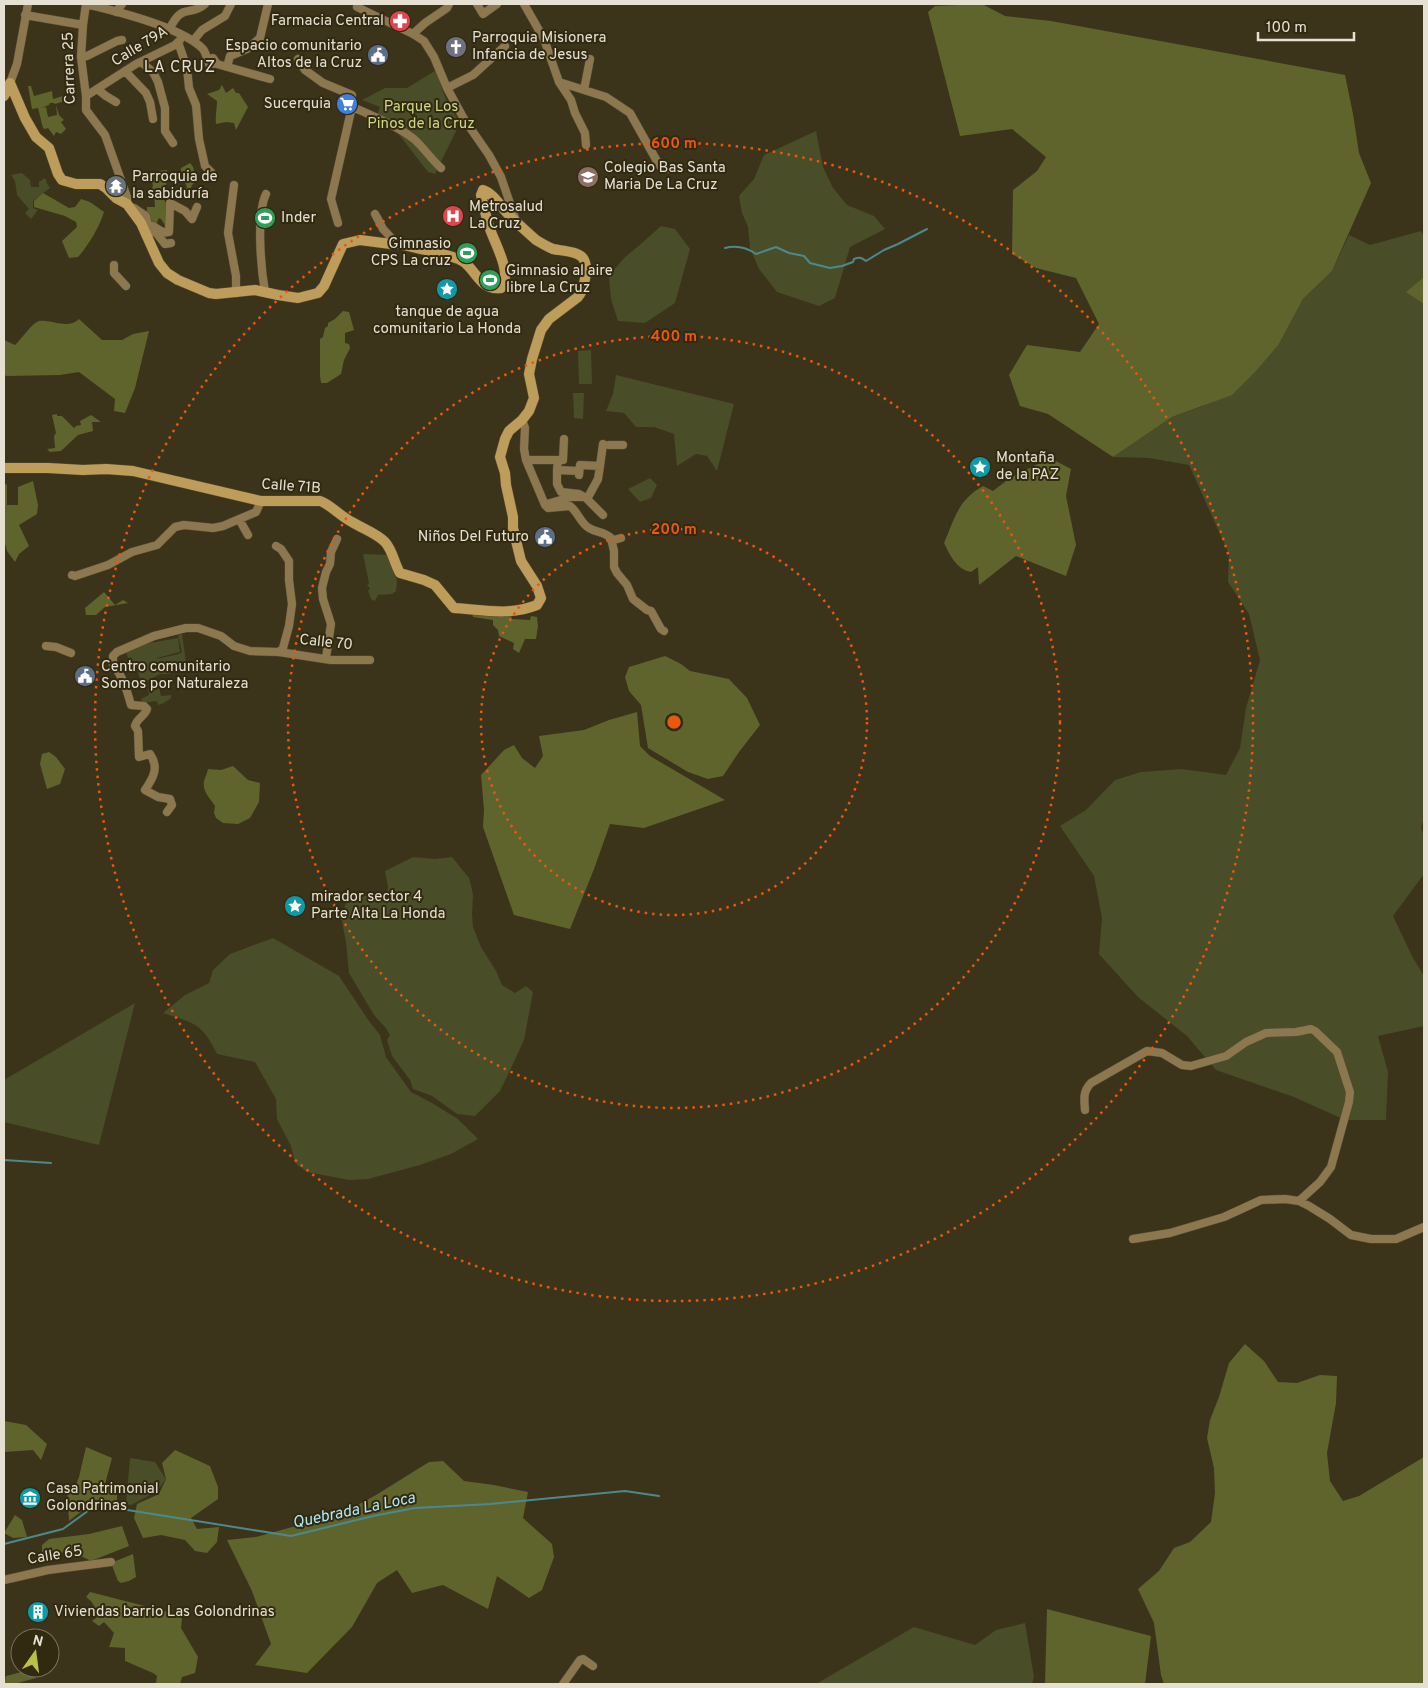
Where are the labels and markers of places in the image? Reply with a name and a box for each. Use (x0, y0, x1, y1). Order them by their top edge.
pharmacy icon: Farmacia Central (388, 9, 412, 33)
place label: Farmacia Central (271, 12, 384, 31)
place label: Parroquia Misionera Infancia de Jesus (472, 29, 607, 65)
church icon: Parroquia Misionera Infancia de Jesus (444, 35, 468, 59)
place label: Espacio comunitario Altos de la Cruz (225, 37, 362, 73)
public building icon: Espacio comunitario Altos de la Cruz (366, 43, 390, 67)
supermarket icon: Sucerquia (335, 92, 359, 116)
place label: Sucerquia (264, 95, 331, 114)
place label: Colegio Bas Santa Maria De La Cruz (604, 159, 726, 195)
school or university icon: Colegio Bas Santa Maria De La Cruz (576, 165, 600, 189)
place label: Parroquia de la sabiduría (132, 168, 218, 204)
temple icon: Parroquia de la sabiduría (104, 174, 128, 198)
place label: Metrosalud La Cruz (469, 198, 543, 234)
hospital icon: Metrosalud La Cruz (441, 204, 465, 228)
sports icon: Inder (253, 206, 277, 230)
place label: Inder (281, 209, 317, 228)
place label: Gimnasio CPS La cruz (371, 235, 451, 271)
sports icon: Gimnasio CPS La cruz (455, 241, 479, 265)
place label: Gimnasio al aire libre La Cruz (506, 262, 613, 298)
sports icon: Gimnasio al aire libre La Cruz (478, 268, 502, 292)
place icon: tanque de agua comunitario La Honda (435, 277, 459, 301)
place label: tanque de agua comunitario La Honda (373, 303, 521, 339)
place label: Montaña de la PAZ (996, 449, 1059, 485)
place icon: Montaña de la PAZ (968, 455, 992, 479)
public building icon: Niños Del Futuro (533, 525, 557, 549)
place label: Niños Del Futuro (418, 528, 529, 547)
place label: Centro comunitario Somos por Naturaleza (101, 658, 249, 694)
public building icon: Centro comunitario Somos por Naturaleza (73, 664, 97, 688)
centre of rings (665, 713, 683, 731)
place label: mirador sector 4 Parte Alta La Honda (311, 888, 445, 924)
place icon: mirador sector 4 Parte Alta La Honda (283, 894, 307, 918)
place label: Casa Patrimonial Golondrinas (46, 1480, 159, 1516)
museum icon: Casa Patrimonial Golondrinas (18, 1486, 42, 1510)
building icon: Viviendas barrio Las Golondrinas (26, 1600, 50, 1624)
place label: Viviendas barrio Las Golondrinas (54, 1603, 275, 1622)

